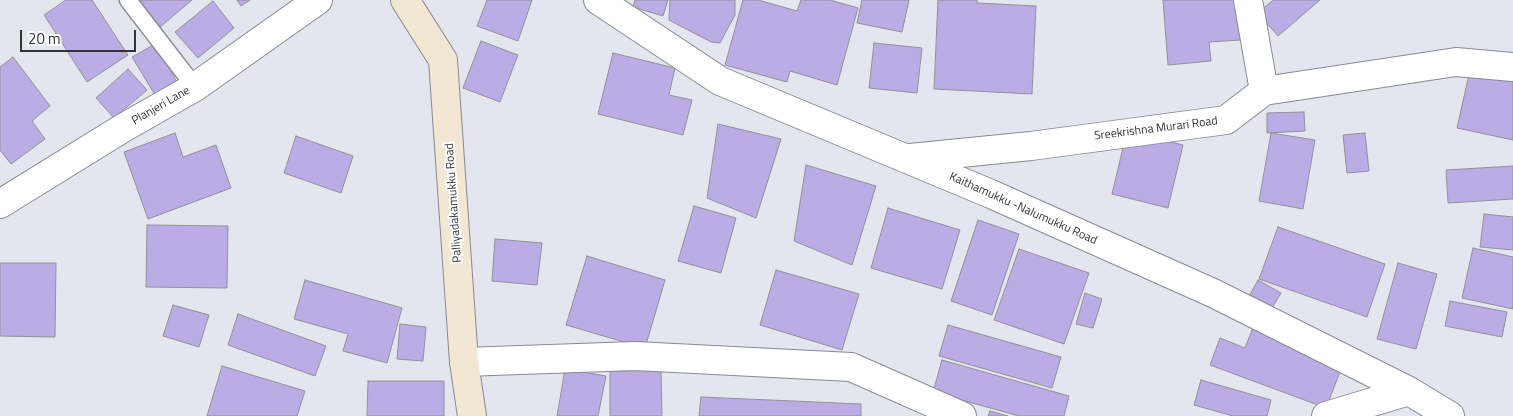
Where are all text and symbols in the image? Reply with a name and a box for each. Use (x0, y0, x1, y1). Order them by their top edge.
scale bar (22, 20, 139, 52)
text: 20 m (28, 27, 61, 50)
street label: Planjeri Lane (129, 84, 193, 128)
street label: Sreekrishna Murari Road (1093, 114, 1219, 144)
street label: Palliyadakamukku Road (443, 143, 465, 263)
street label: Kaithamukku -Nalumukku Road (947, 170, 1099, 248)

